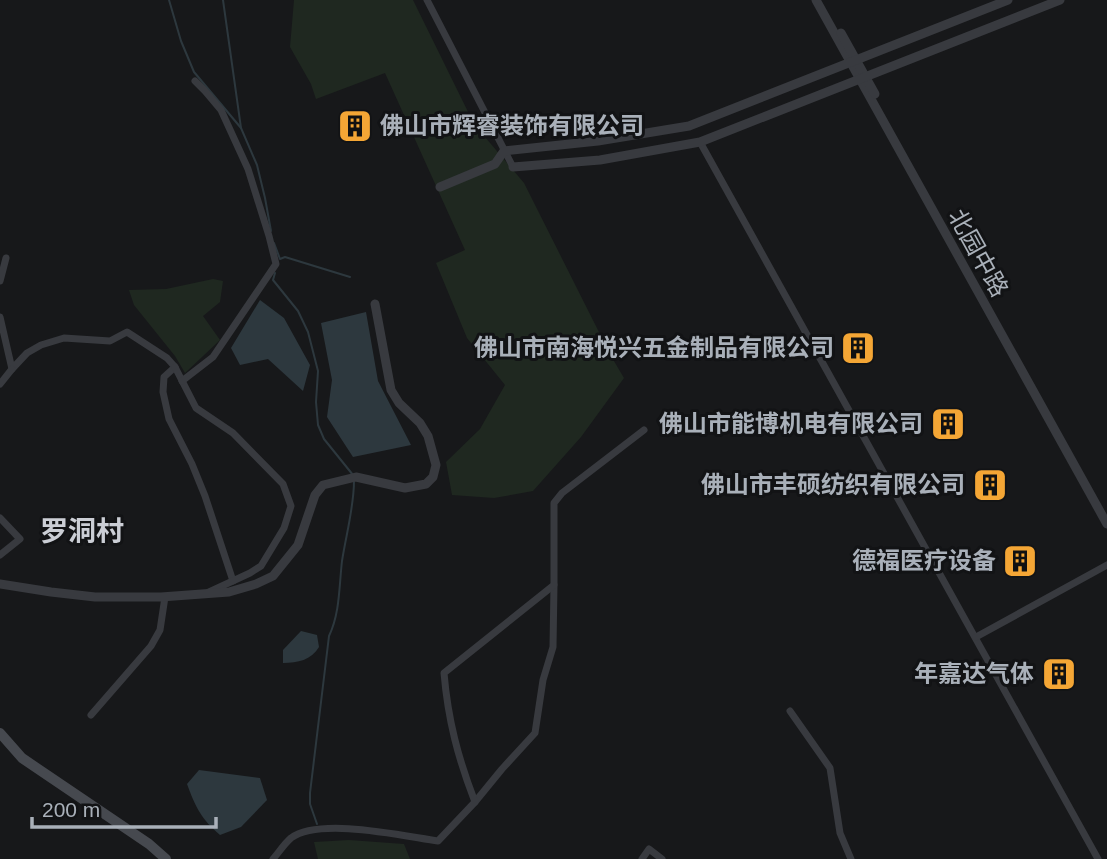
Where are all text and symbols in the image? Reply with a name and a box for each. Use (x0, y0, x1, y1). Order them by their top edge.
building icon: 佛山市辉睿装饰有限公司 (336, 107, 374, 145)
place label: 佛山市辉睿装饰有限公司 (380, 112, 644, 139)
street label: 北园中路 (943, 204, 1014, 301)
building icon: 佛山市南海悦兴五金制品有限公司 (839, 329, 877, 367)
place label: 佛山市南海悦兴五金制品有限公司 (474, 334, 834, 361)
building icon: 佛山市能博机电有限公司 (929, 405, 967, 443)
place label: 佛山市能博机电有限公司 (659, 410, 923, 437)
building icon: 佛山市丰硕纺织有限公司 (971, 466, 1009, 504)
place label: 佛山市丰硕纺织有限公司 (701, 471, 965, 498)
district label: 罗洞村 (40, 516, 124, 547)
building icon: 德福医疗设备 (1001, 542, 1039, 580)
place label: 德福医疗设备 (852, 547, 996, 574)
building icon: 年嘉达气体 (1040, 655, 1078, 693)
place label: 年嘉达气体 (914, 660, 1034, 687)
scale bar (32, 786, 215, 830)
text: 200 m (42, 798, 100, 821)

